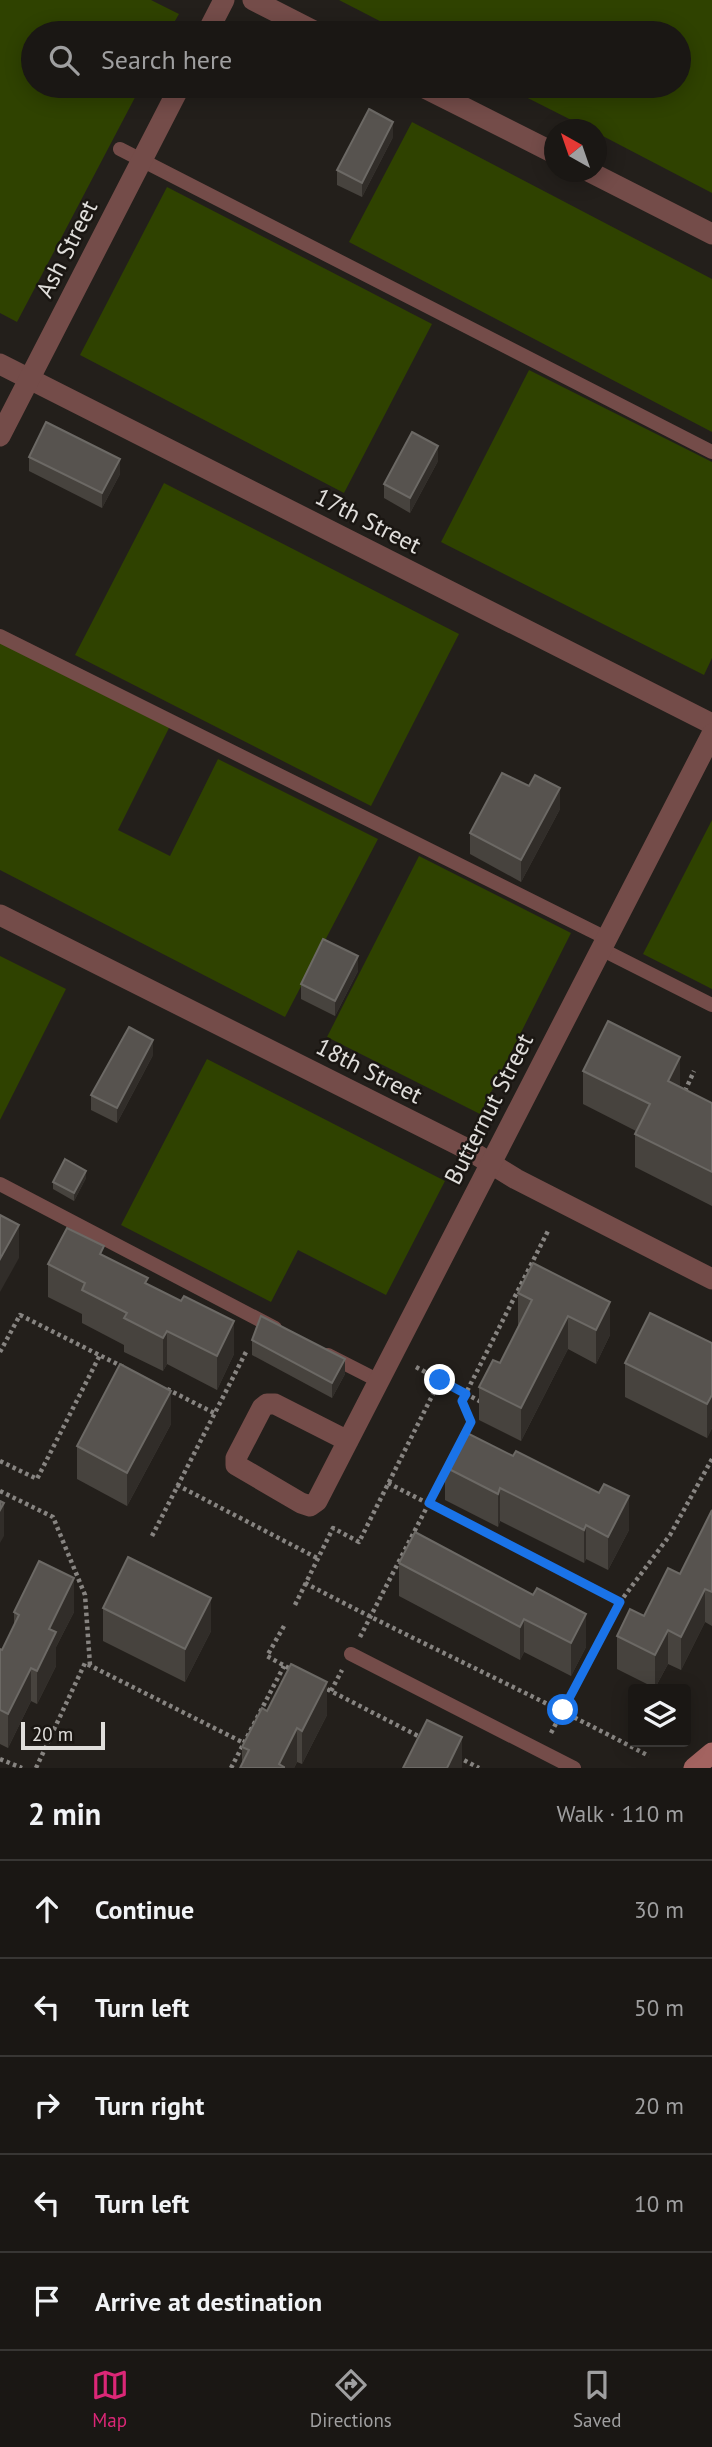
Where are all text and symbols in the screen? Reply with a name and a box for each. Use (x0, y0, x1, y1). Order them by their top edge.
search box (21, 21, 691, 98)
icon: search (45, 41, 83, 79)
text: Search here (101, 43, 232, 76)
north arrow (544, 119, 607, 182)
street label: Ash Street (29, 195, 104, 303)
street label: 17th Street (310, 481, 426, 560)
street label: Butternut Street (437, 1028, 540, 1189)
street label: 18th Street (311, 1031, 428, 1111)
route end (424, 1364, 455, 1395)
map controls (628, 1684, 691, 1747)
button: layers (628, 1684, 691, 1747)
route start (547, 1694, 578, 1725)
scale bar (21, 1719, 105, 1751)
text: 20 m (32, 1722, 73, 1746)
text: 2 min (28, 1794, 101, 1833)
text: Walk · 110 m (557, 1799, 684, 1828)
icon: ahead (28, 1890, 66, 1928)
text: Continue (95, 1893, 194, 1926)
text: 30 m (634, 1895, 684, 1924)
icon: left (28, 1988, 66, 2026)
text: Turn left (95, 1991, 189, 2024)
text: 50 m (634, 1993, 684, 2022)
icon: right (28, 2086, 66, 2124)
text: Turn right (95, 2089, 204, 2122)
text: 20 m (634, 2091, 684, 2120)
icon: left (28, 2184, 66, 2222)
text: Turn left (95, 2187, 189, 2220)
text: 10 m (634, 2189, 684, 2218)
icon: arrive (28, 2282, 66, 2320)
text: Arrive at destination (95, 2285, 322, 2318)
tab: Map (91, 2366, 129, 2432)
tab: Directions (310, 2366, 392, 2432)
tab: Saved (573, 2366, 621, 2432)

